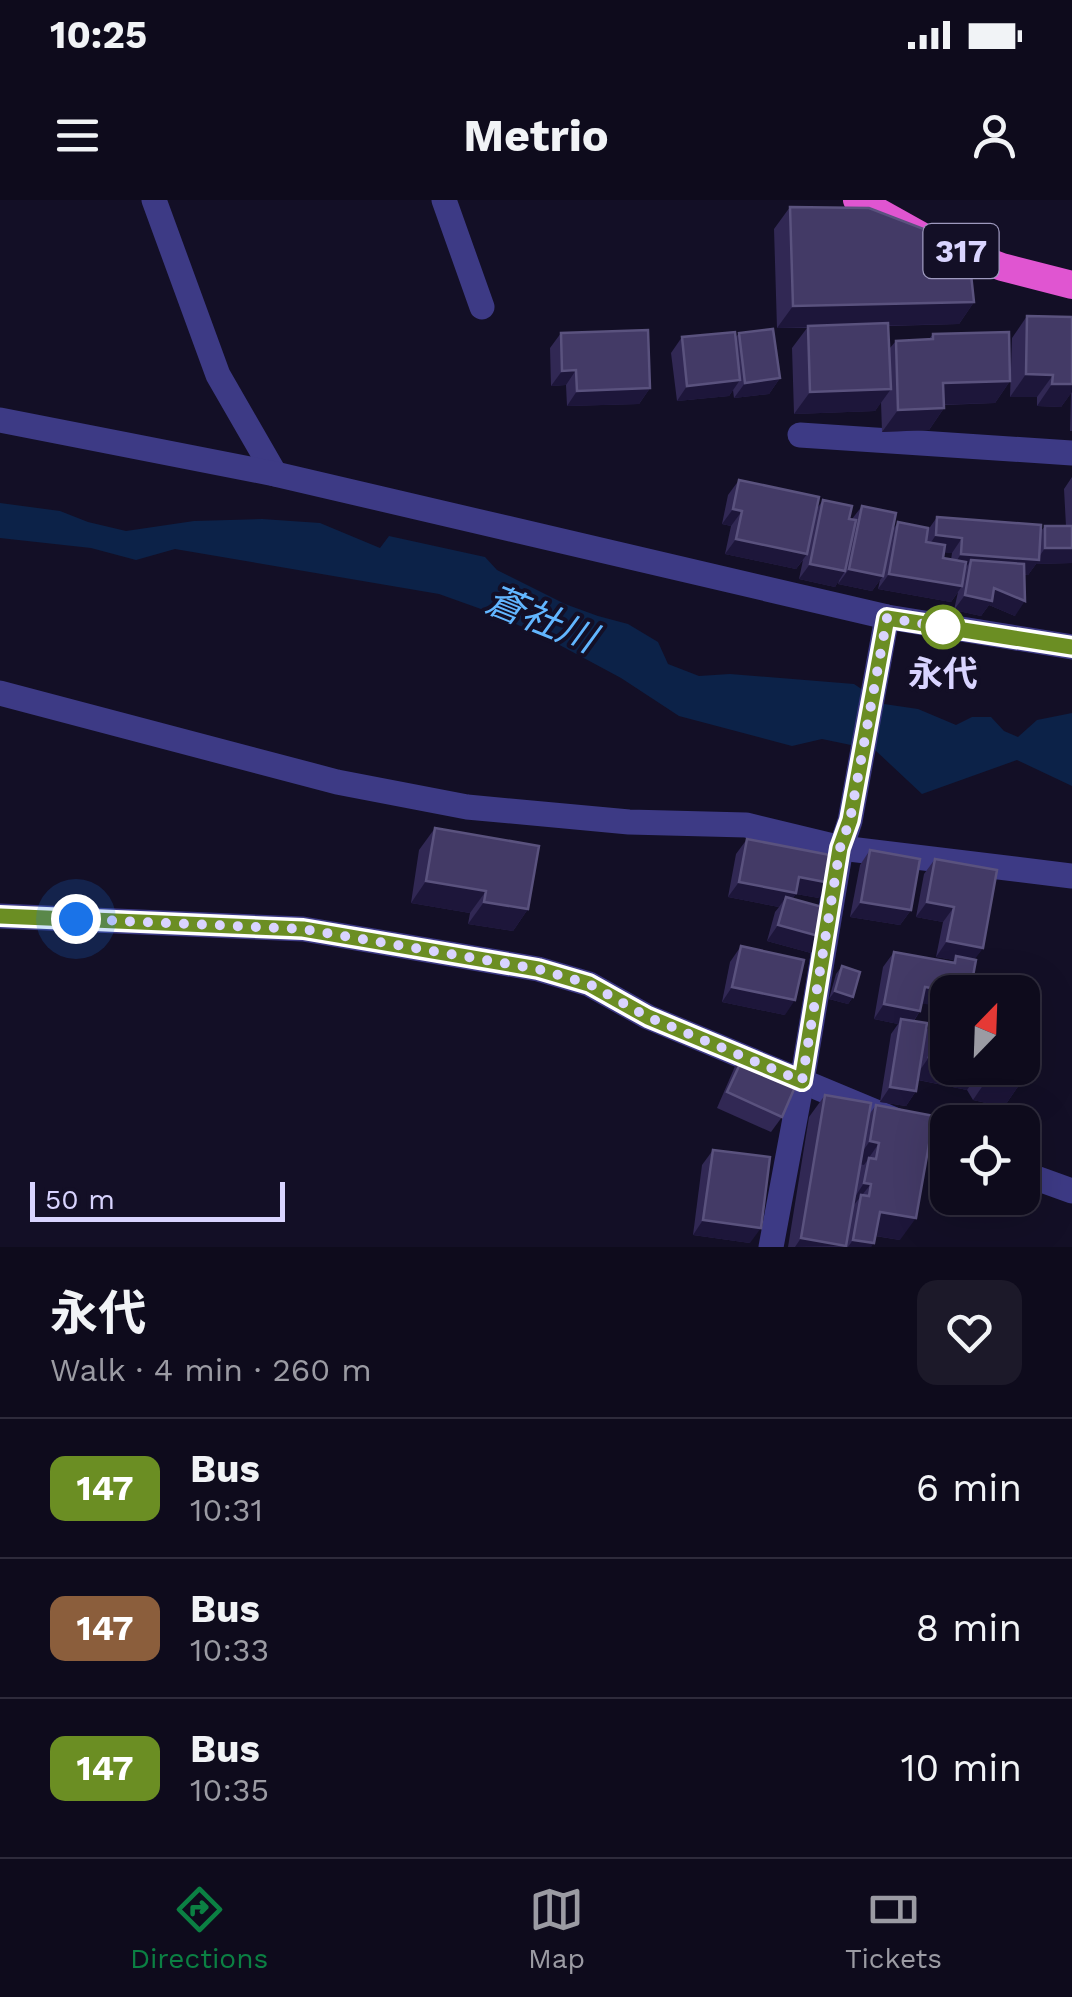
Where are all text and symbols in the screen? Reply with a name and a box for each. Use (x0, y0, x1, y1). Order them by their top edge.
text: 10:25 (50, 13, 147, 57)
icon: menu (50, 108, 105, 163)
icon: person (967, 108, 1022, 163)
text: Metrio (463, 109, 609, 162)
road number: 317 (924, 224, 998, 278)
water label: 蒼社川 (480, 577, 606, 662)
marker: 永代 (922, 606, 964, 648)
place label: 永代 (908, 653, 978, 695)
your location (51, 894, 101, 944)
north arrow (930, 975, 1040, 1085)
map controls (930, 975, 1040, 1215)
button: locate (930, 1105, 1040, 1215)
scale bar (30, 1177, 285, 1221)
text: 50 m (45, 1183, 115, 1216)
button: heart (917, 1280, 1022, 1385)
text: 永代 (50, 1285, 146, 1342)
text: Walk · 4 min · 260 m (50, 1351, 372, 1389)
text: Bus (190, 1447, 260, 1491)
text: 6 min (916, 1466, 1022, 1510)
text: 147 (76, 1467, 134, 1509)
text: 10:31 (190, 1491, 263, 1529)
text: Bus (190, 1587, 260, 1631)
text: 8 min (916, 1606, 1022, 1650)
text: 147 (76, 1607, 134, 1649)
text: 10:33 (190, 1631, 269, 1669)
text: Bus (190, 1727, 260, 1771)
text: 10 min (901, 1746, 1022, 1790)
text: 147 (76, 1747, 134, 1789)
text: 10:35 (190, 1771, 269, 1809)
tab: Directions (130, 1882, 268, 1975)
tab: Map (528, 1882, 585, 1975)
tab: Tickets (845, 1882, 942, 1975)

